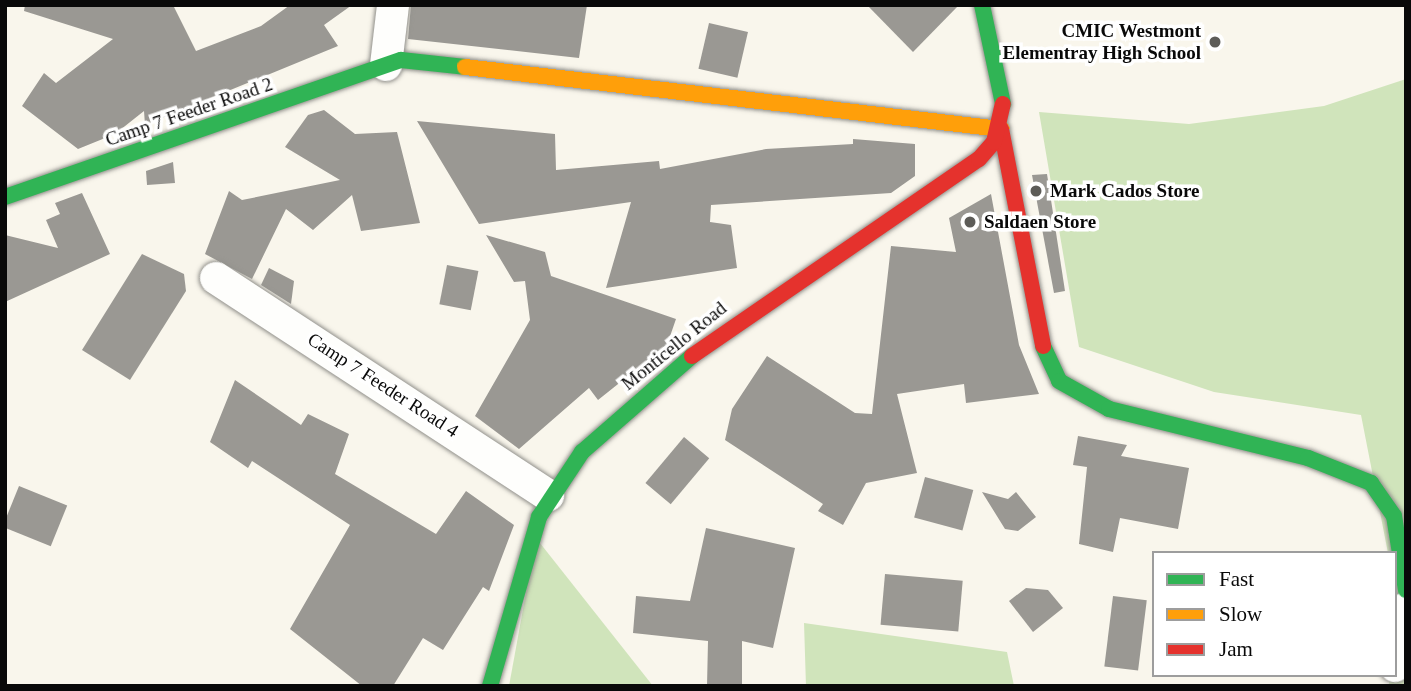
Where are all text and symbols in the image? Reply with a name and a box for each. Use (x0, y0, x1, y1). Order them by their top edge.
place label: CMIC Westmont Elementray High School (1003, 20, 1201, 64)
marker: CMIC Westmont Elementray High School (1207, 34, 1223, 50)
street label: Camp 7 Feeder Road 2 (102, 73, 276, 151)
place label: Mark Cados Store (1050, 180, 1200, 202)
marker: Mark Cados Store (1028, 183, 1044, 199)
place label: Saldaen Store (984, 211, 1096, 233)
marker: Saldaen Store (962, 214, 978, 230)
street label: Monticello Road (617, 297, 731, 395)
street label: Camp 7 Feeder Road 4 (303, 328, 463, 442)
legend (1152, 551, 1397, 677)
text: Fast (1219, 567, 1254, 591)
text: Slow (1219, 602, 1262, 626)
text: Jam (1219, 637, 1253, 661)

